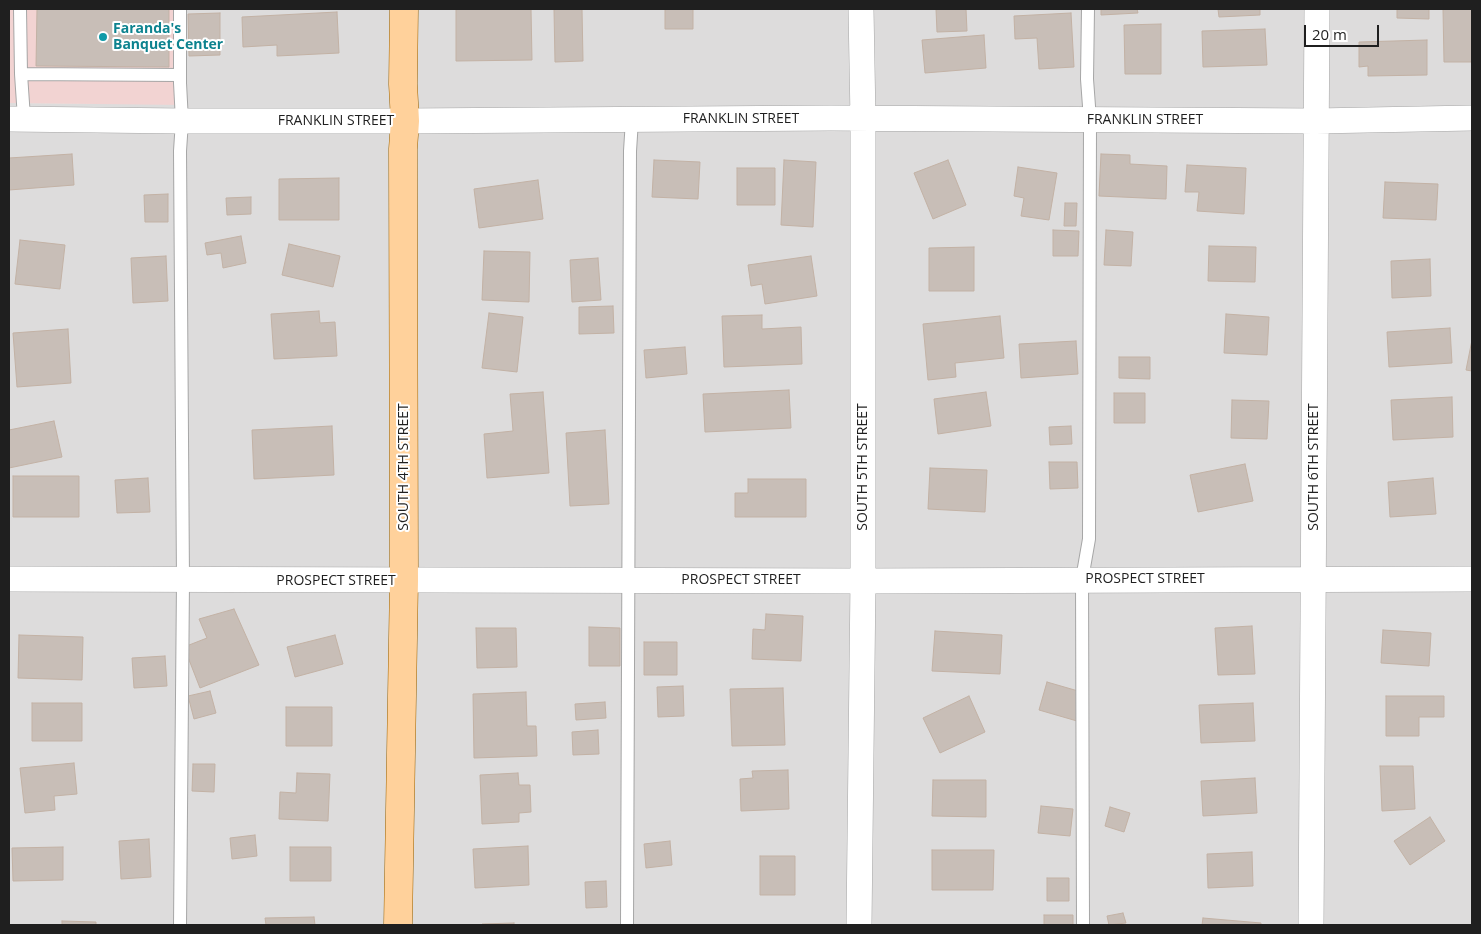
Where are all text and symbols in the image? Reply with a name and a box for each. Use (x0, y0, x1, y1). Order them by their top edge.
scale bar (1306, 15, 1381, 47)
place label: Faranda's Banquet Center (113, 21, 223, 54)
text: 20 m (1312, 24, 1347, 44)
marker: Faranda's Banquet Center (97, 31, 109, 43)
street label: FRANKLIN STREET (683, 111, 799, 127)
street label: FRANKLIN STREET (1087, 112, 1203, 128)
street label: FRANKLIN STREET (278, 113, 394, 129)
street label: SOUTH 4TH STREET (396, 403, 412, 531)
street label: SOUTH 5TH STREET (855, 403, 871, 531)
street label: SOUTH 6TH STREET (1306, 403, 1322, 531)
street label: PROSPECT STREET (1085, 571, 1205, 587)
street label: PROSPECT STREET (681, 572, 801, 588)
street label: PROSPECT STREET (276, 573, 396, 589)

